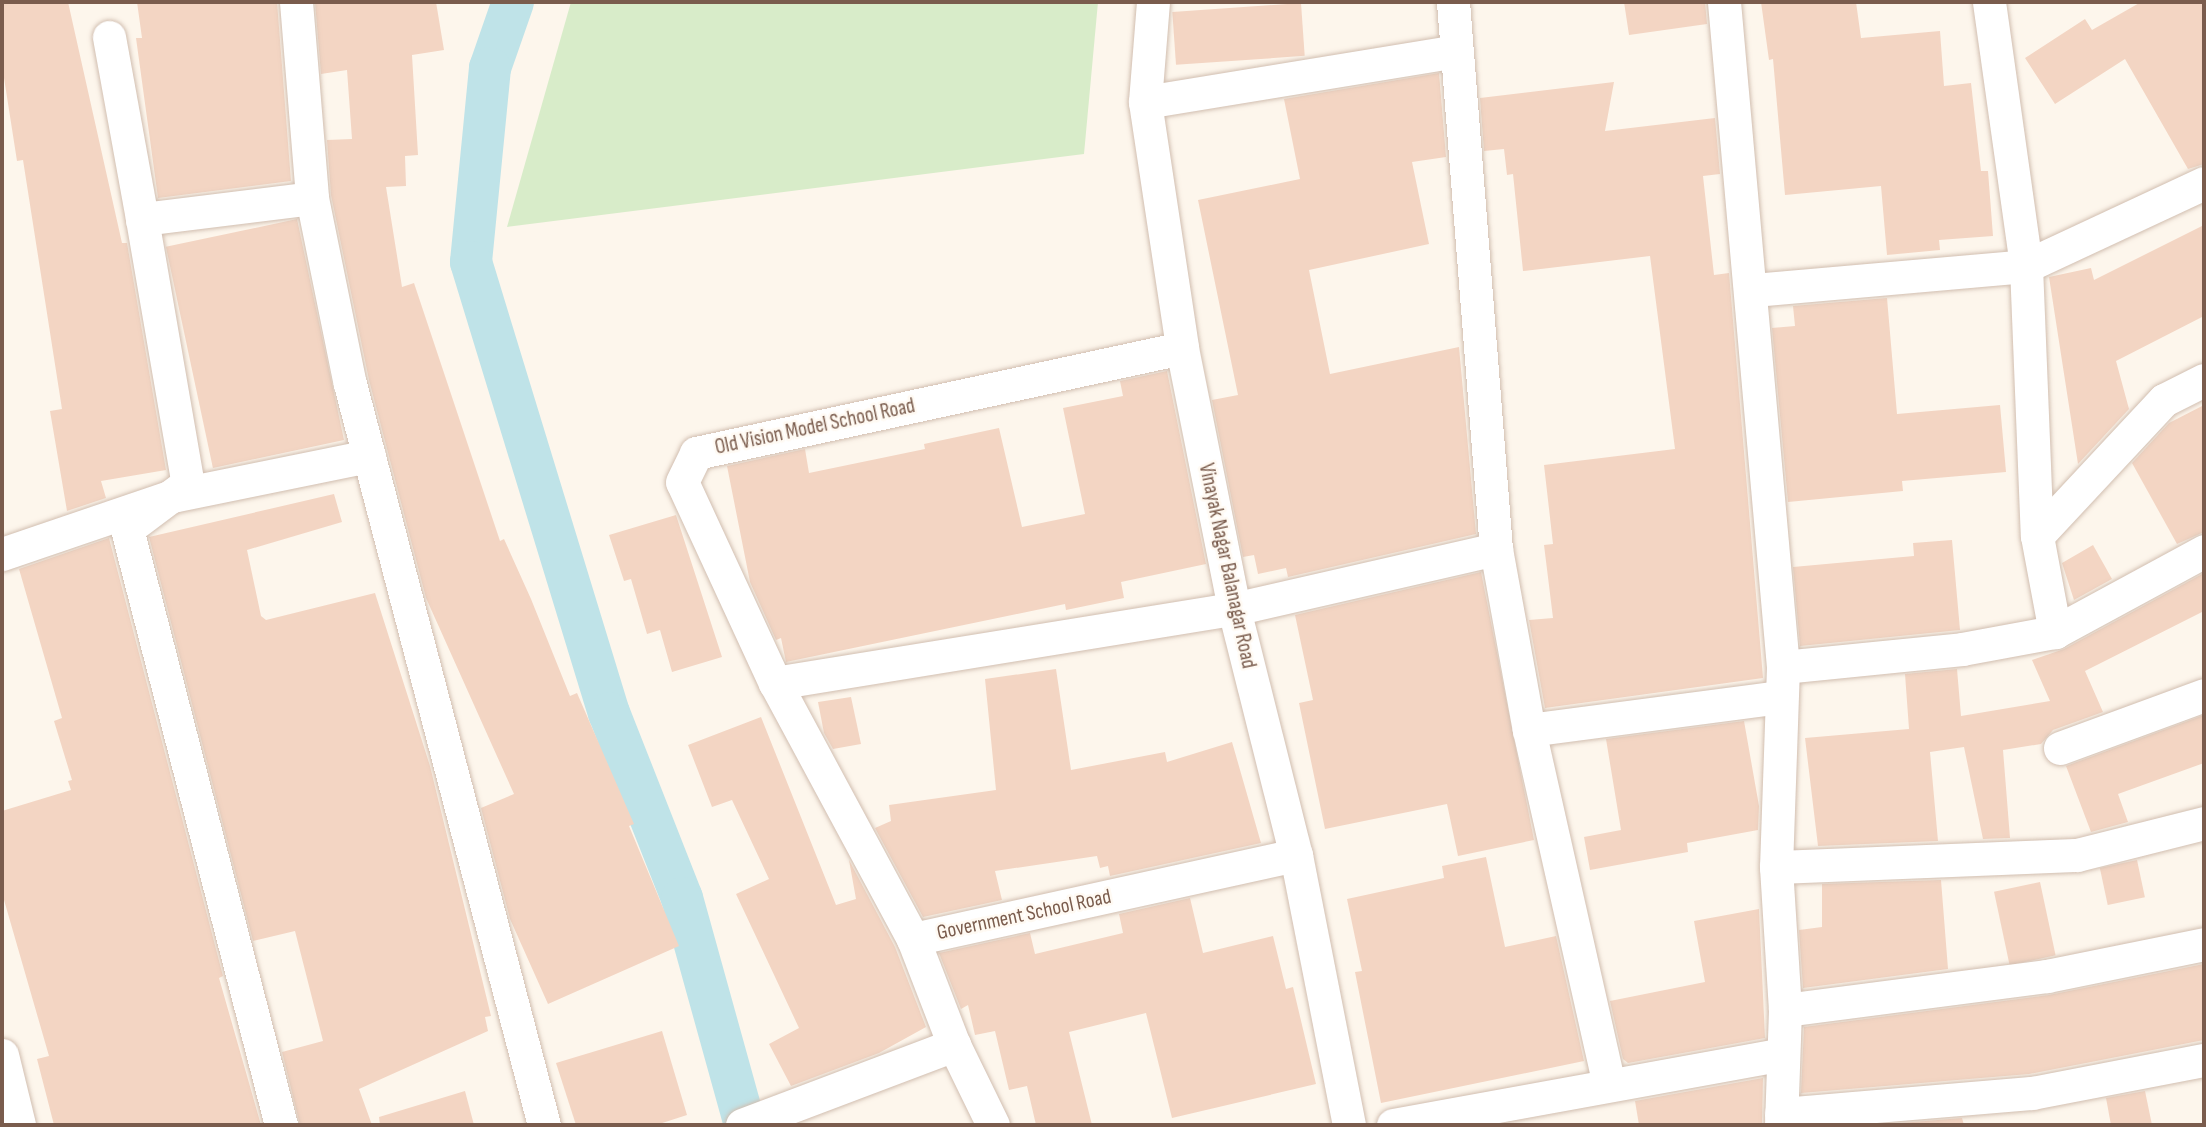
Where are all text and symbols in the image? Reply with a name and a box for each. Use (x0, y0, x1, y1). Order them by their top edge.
street label: Old Vision Model School Road (713, 393, 917, 461)
street label: Vinayak Nagar Balanagar Road (1193, 461, 1261, 671)
street label: Government School Road (935, 884, 1113, 946)

